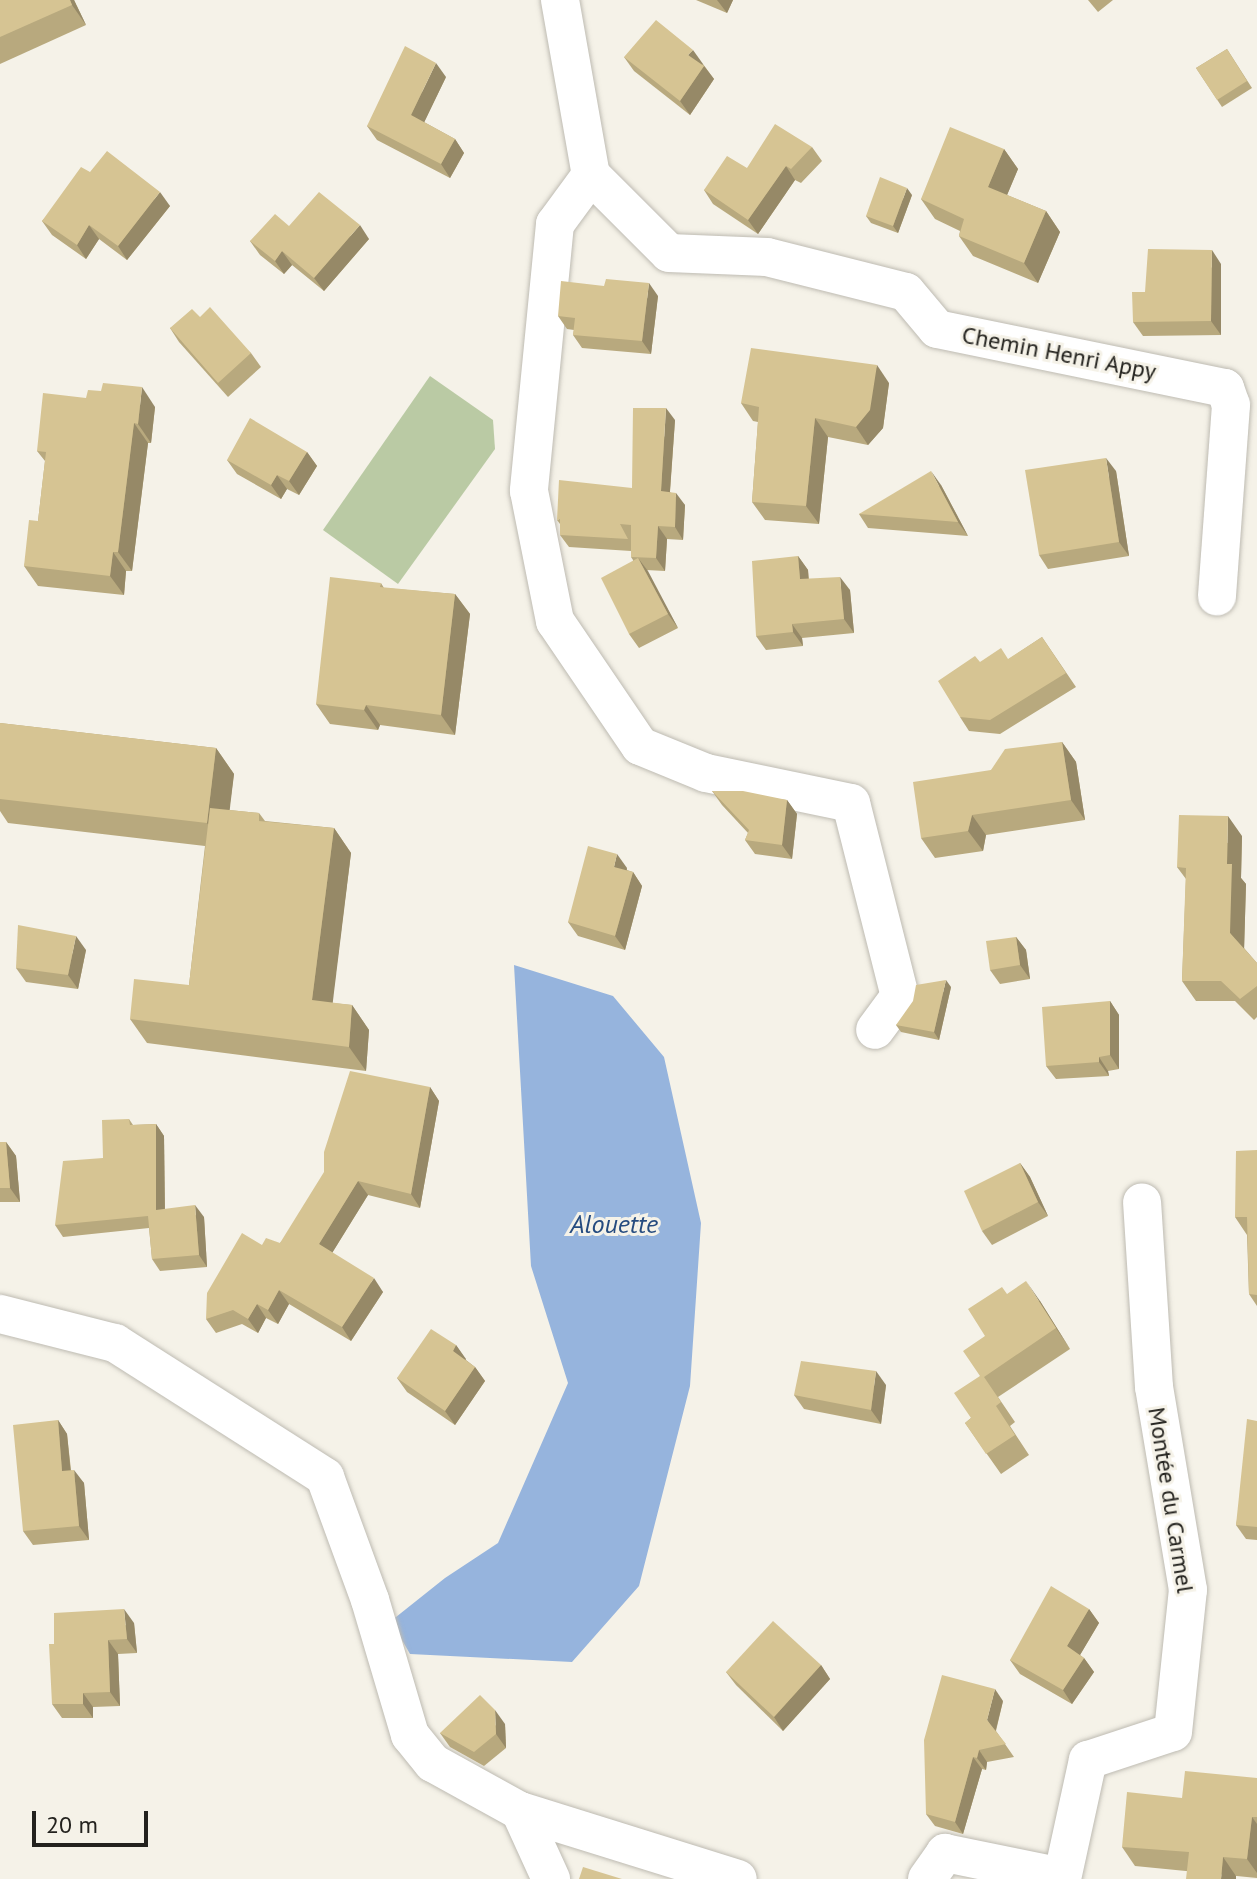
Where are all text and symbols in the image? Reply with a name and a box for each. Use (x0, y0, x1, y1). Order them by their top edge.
street label: Chemin Henri Appy (959, 320, 1159, 386)
water label: Alouette (570, 1208, 658, 1240)
street label: Montée du Carmel (1142, 1405, 1200, 1595)
scale bar (36, 1795, 152, 1845)
text: 20 m (46, 1809, 98, 1840)

